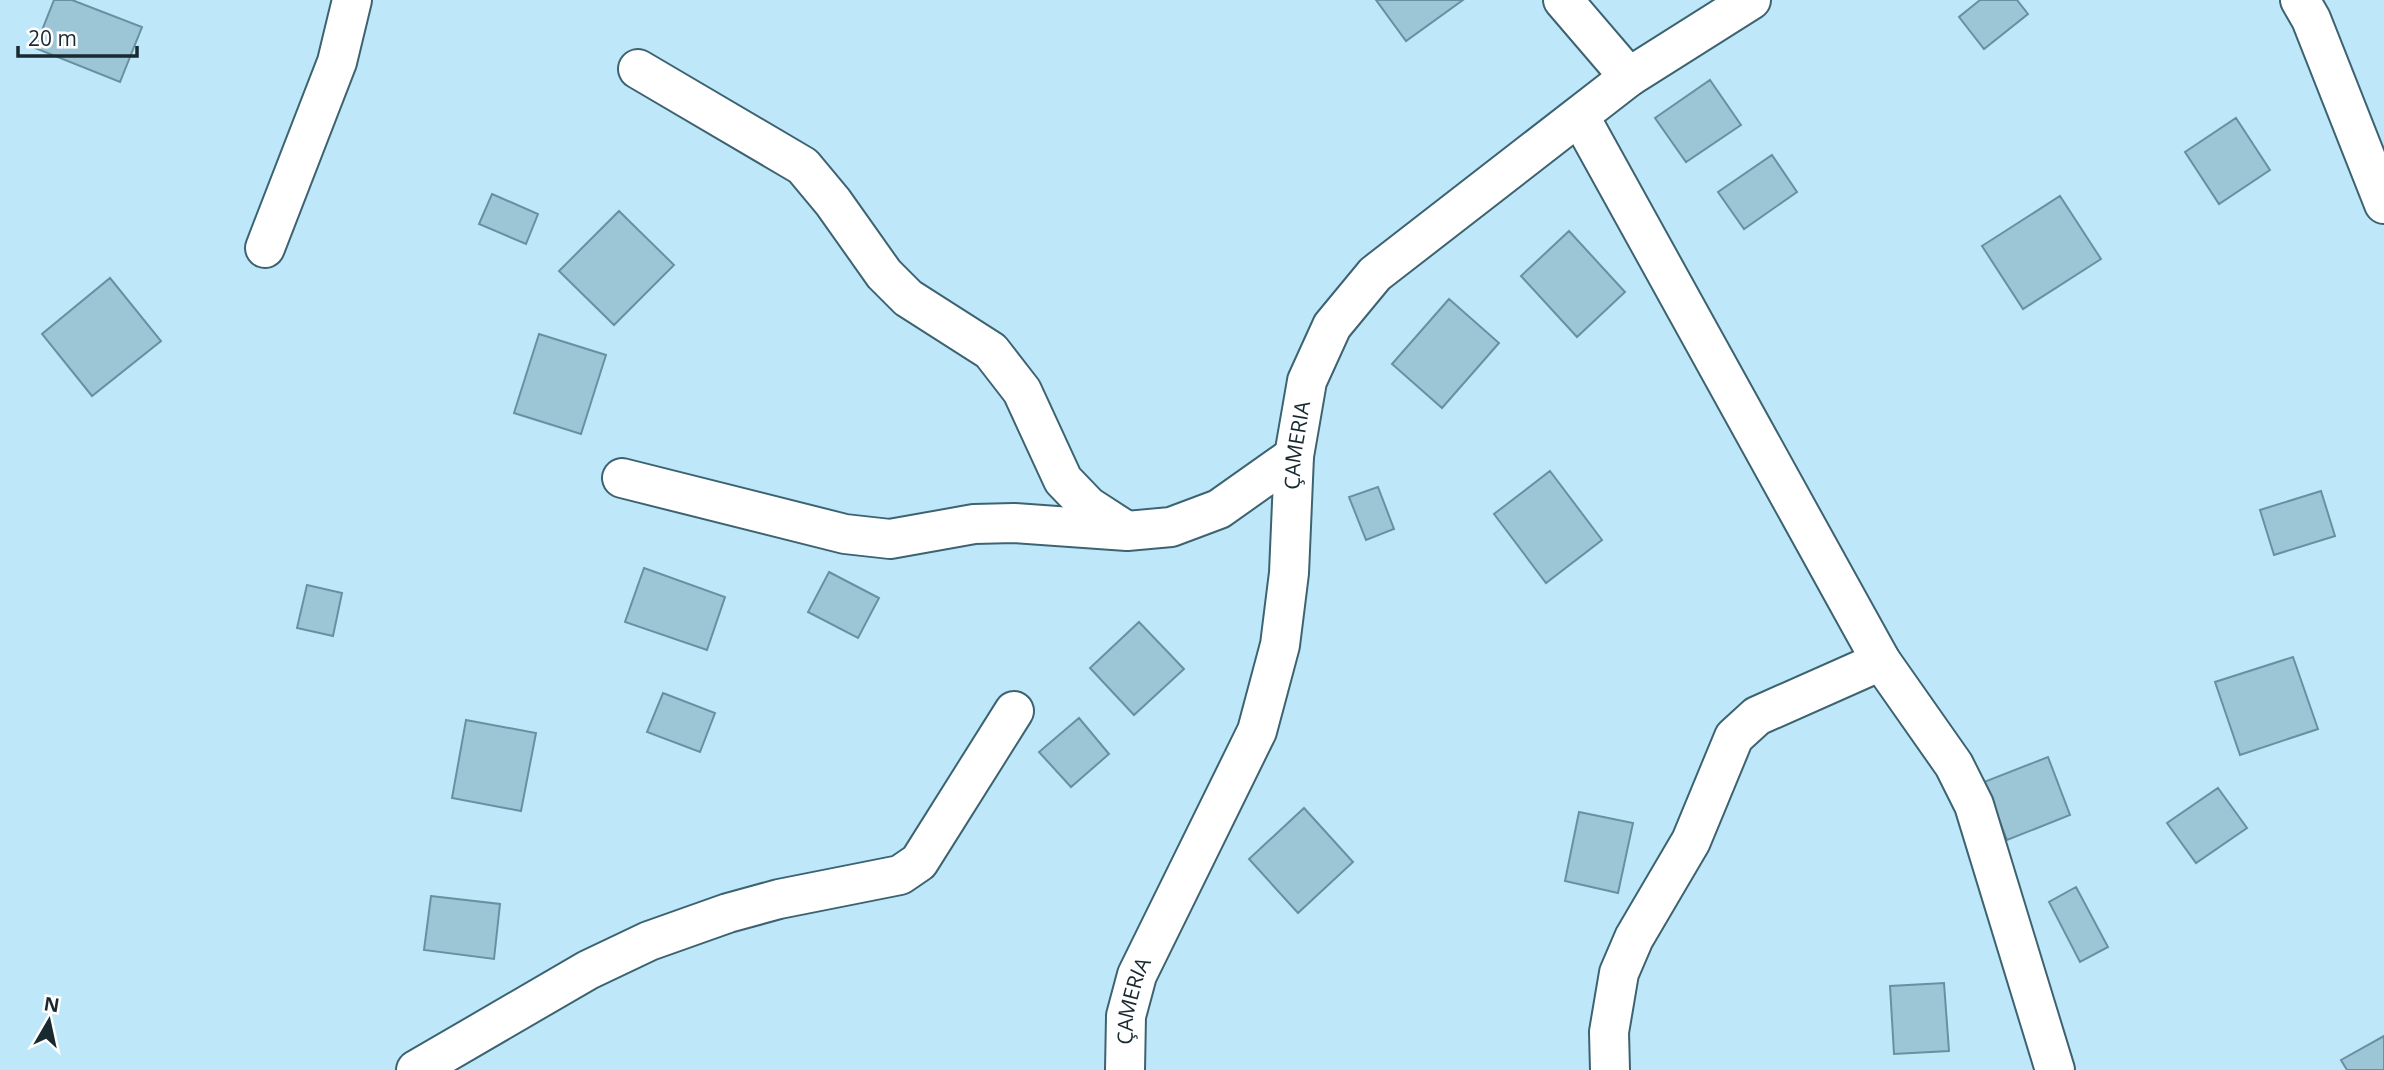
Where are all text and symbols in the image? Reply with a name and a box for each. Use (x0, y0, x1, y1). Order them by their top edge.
scale bar (18, 14, 136, 58)
text: 20 m (28, 24, 77, 52)
street label: ÇAMERIA (1278, 398, 1316, 490)
street label: ÇAMERIA (1110, 951, 1157, 1045)
north arrow (14, 986, 84, 1056)
text: N (42, 990, 61, 1018)

